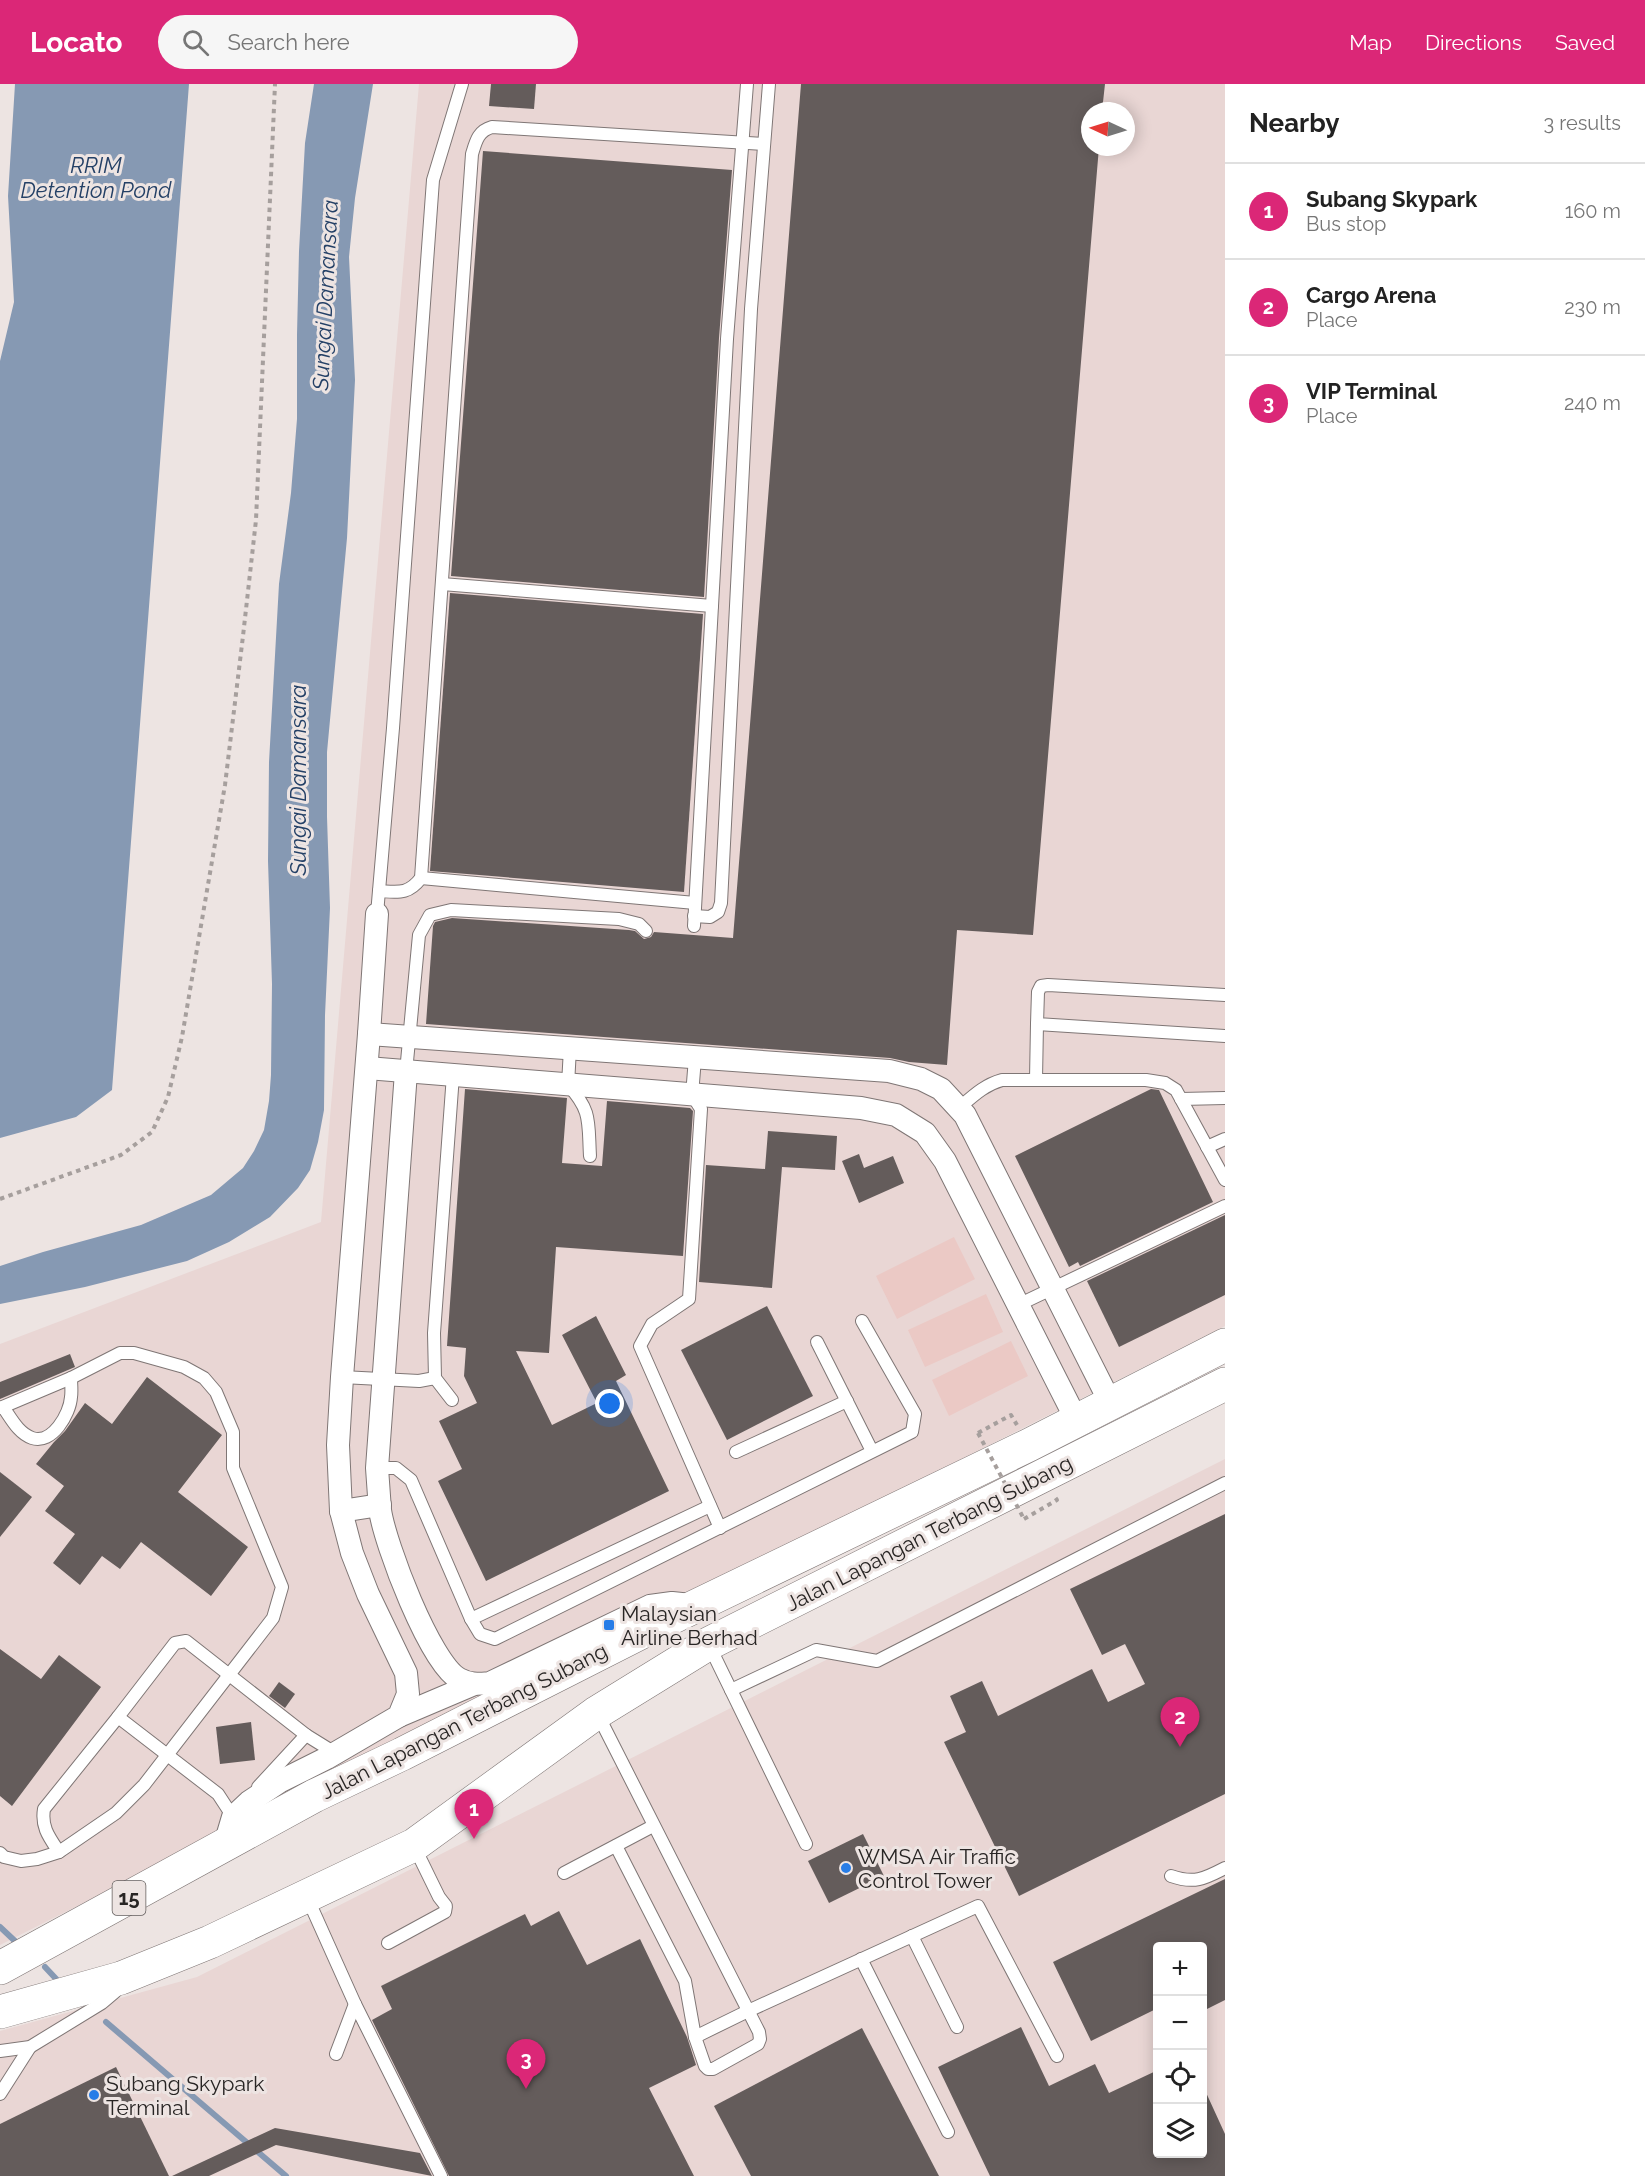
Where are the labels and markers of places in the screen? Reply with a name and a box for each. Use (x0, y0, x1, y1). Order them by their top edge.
place label: Malaysian Airline Berhad (621, 1601, 758, 1650)
marker: Malaysian Airline Berhad (602, 1618, 616, 1632)
pin: 2 (1160, 1698, 1200, 1747)
pin: 1 (454, 1790, 494, 1839)
place label: WMSA Air Traffic Control Tower (858, 1844, 1016, 1893)
marker: WMSA Air Traffic Control Tower (839, 1861, 853, 1875)
pin: 3 (506, 2040, 546, 2089)
place label: Subang Skypark Terminal (106, 2071, 264, 2120)
marker: Subang Skypark Terminal (87, 2088, 101, 2102)

